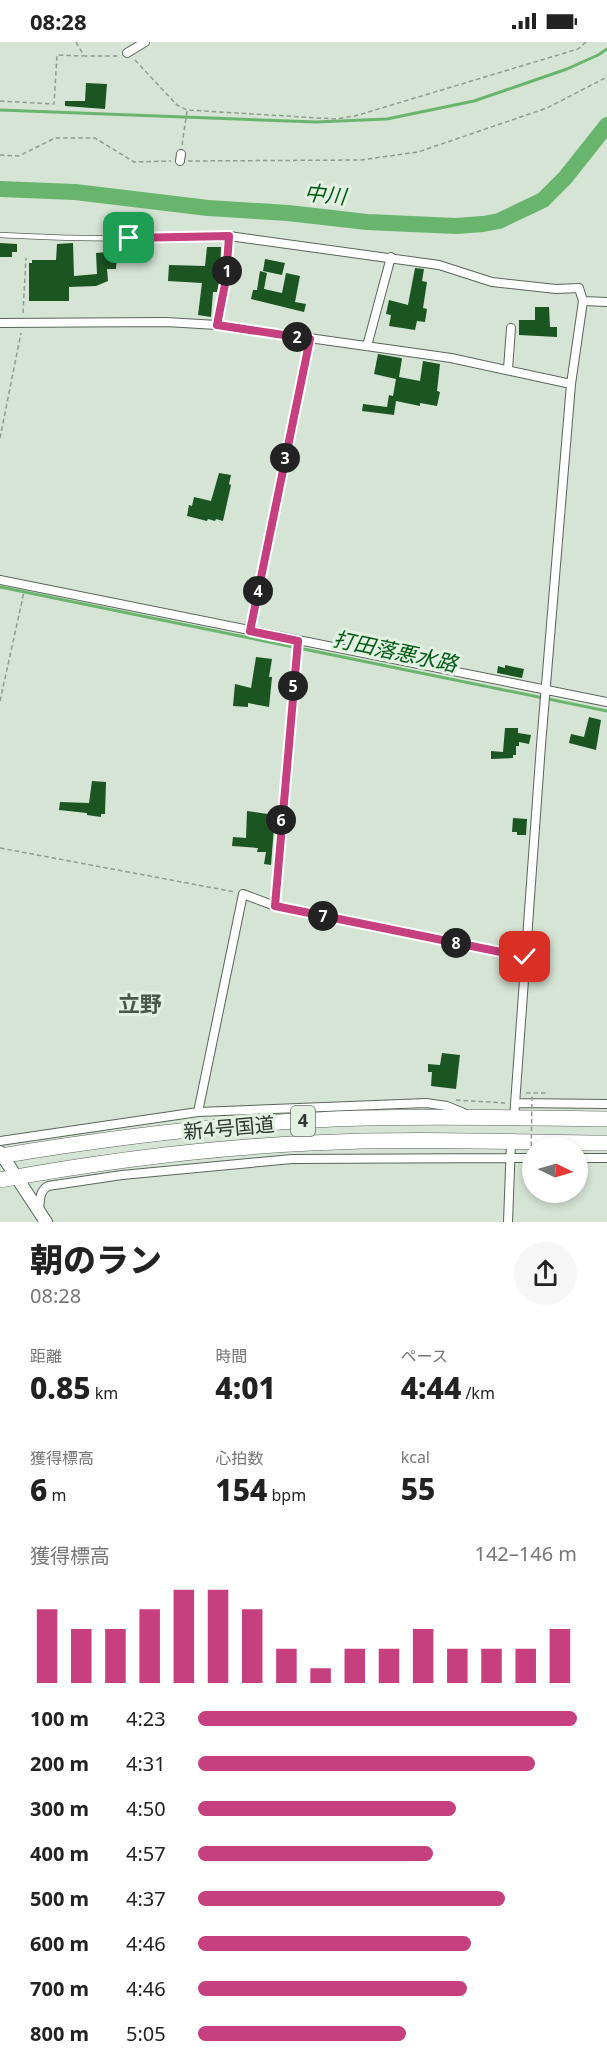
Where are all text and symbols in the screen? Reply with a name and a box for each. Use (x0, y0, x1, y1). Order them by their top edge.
text: 08:28 (30, 6, 87, 36)
water label: 中川 (303, 178, 349, 210)
pin (103, 212, 154, 263)
icon: arrive (112, 221, 145, 254)
pin: 1 (212, 256, 242, 286)
text: 1 (222, 260, 232, 282)
pin: 2 (282, 322, 312, 352)
text: 2 (292, 326, 302, 348)
pin: 3 (270, 443, 300, 473)
text: 3 (280, 447, 290, 469)
pin: 4 (243, 576, 273, 606)
text: 4 (253, 580, 263, 602)
water label: 打田落悪水路 (331, 624, 462, 678)
pin: 5 (278, 671, 308, 701)
text: 5 (288, 675, 298, 697)
pin: 6 (266, 805, 296, 835)
text: 6 (276, 809, 286, 831)
pin: 7 (308, 901, 338, 931)
text: 7 (318, 905, 328, 927)
pin: 8 (441, 928, 471, 958)
pin (499, 931, 550, 982)
text: 8 (451, 932, 461, 954)
icon: check (508, 940, 541, 973)
district label: 立野 (118, 988, 162, 1018)
road number: 4 (291, 1106, 315, 1136)
street label: 新4号国道 (182, 1110, 276, 1145)
north arrow (522, 1137, 588, 1203)
map controls (522, 1137, 588, 1203)
text: 朝のラン (30, 1237, 162, 1282)
button: share (514, 1242, 577, 1305)
text: 08:28 (30, 1282, 81, 1309)
text: 距離 (30, 1345, 62, 1367)
text: 時間 (215, 1345, 247, 1367)
text: ペース (401, 1345, 448, 1367)
text: 0.85 (30, 1367, 91, 1408)
text: 4:01 (215, 1367, 276, 1408)
text: 4:44 (401, 1367, 461, 1408)
text: km (91, 1382, 118, 1404)
text: /km (461, 1382, 495, 1404)
text: kcal (401, 1446, 430, 1468)
text: 獲得標高 (30, 1447, 94, 1469)
text: 心拍数 (215, 1447, 263, 1469)
text: 55 (401, 1468, 435, 1509)
text: 6 (30, 1469, 47, 1510)
text: 154 (215, 1469, 267, 1510)
text: m (47, 1484, 66, 1506)
text: bpm (267, 1484, 306, 1506)
text: 142–146 m (474, 1540, 577, 1567)
text: 獲得標高 (30, 1542, 110, 1569)
text: 100 m (30, 1705, 89, 1732)
text: 4:23 (126, 1705, 166, 1732)
text: 200 m (30, 1750, 89, 1777)
text: 4:31 (126, 1750, 166, 1777)
text: 300 m (30, 1795, 89, 1822)
text: 4:50 (126, 1795, 166, 1822)
text: 400 m (30, 1840, 89, 1867)
text: 4:57 (126, 1840, 166, 1867)
text: 500 m (30, 1885, 89, 1912)
text: 4:37 (126, 1885, 166, 1912)
text: 600 m (30, 1930, 89, 1957)
text: 4:46 (126, 1930, 166, 1957)
text: 700 m (30, 1975, 89, 2002)
text: 4:46 (126, 1975, 166, 2002)
text: 800 m (30, 2020, 89, 2047)
text: 5:05 (126, 2020, 166, 2047)

